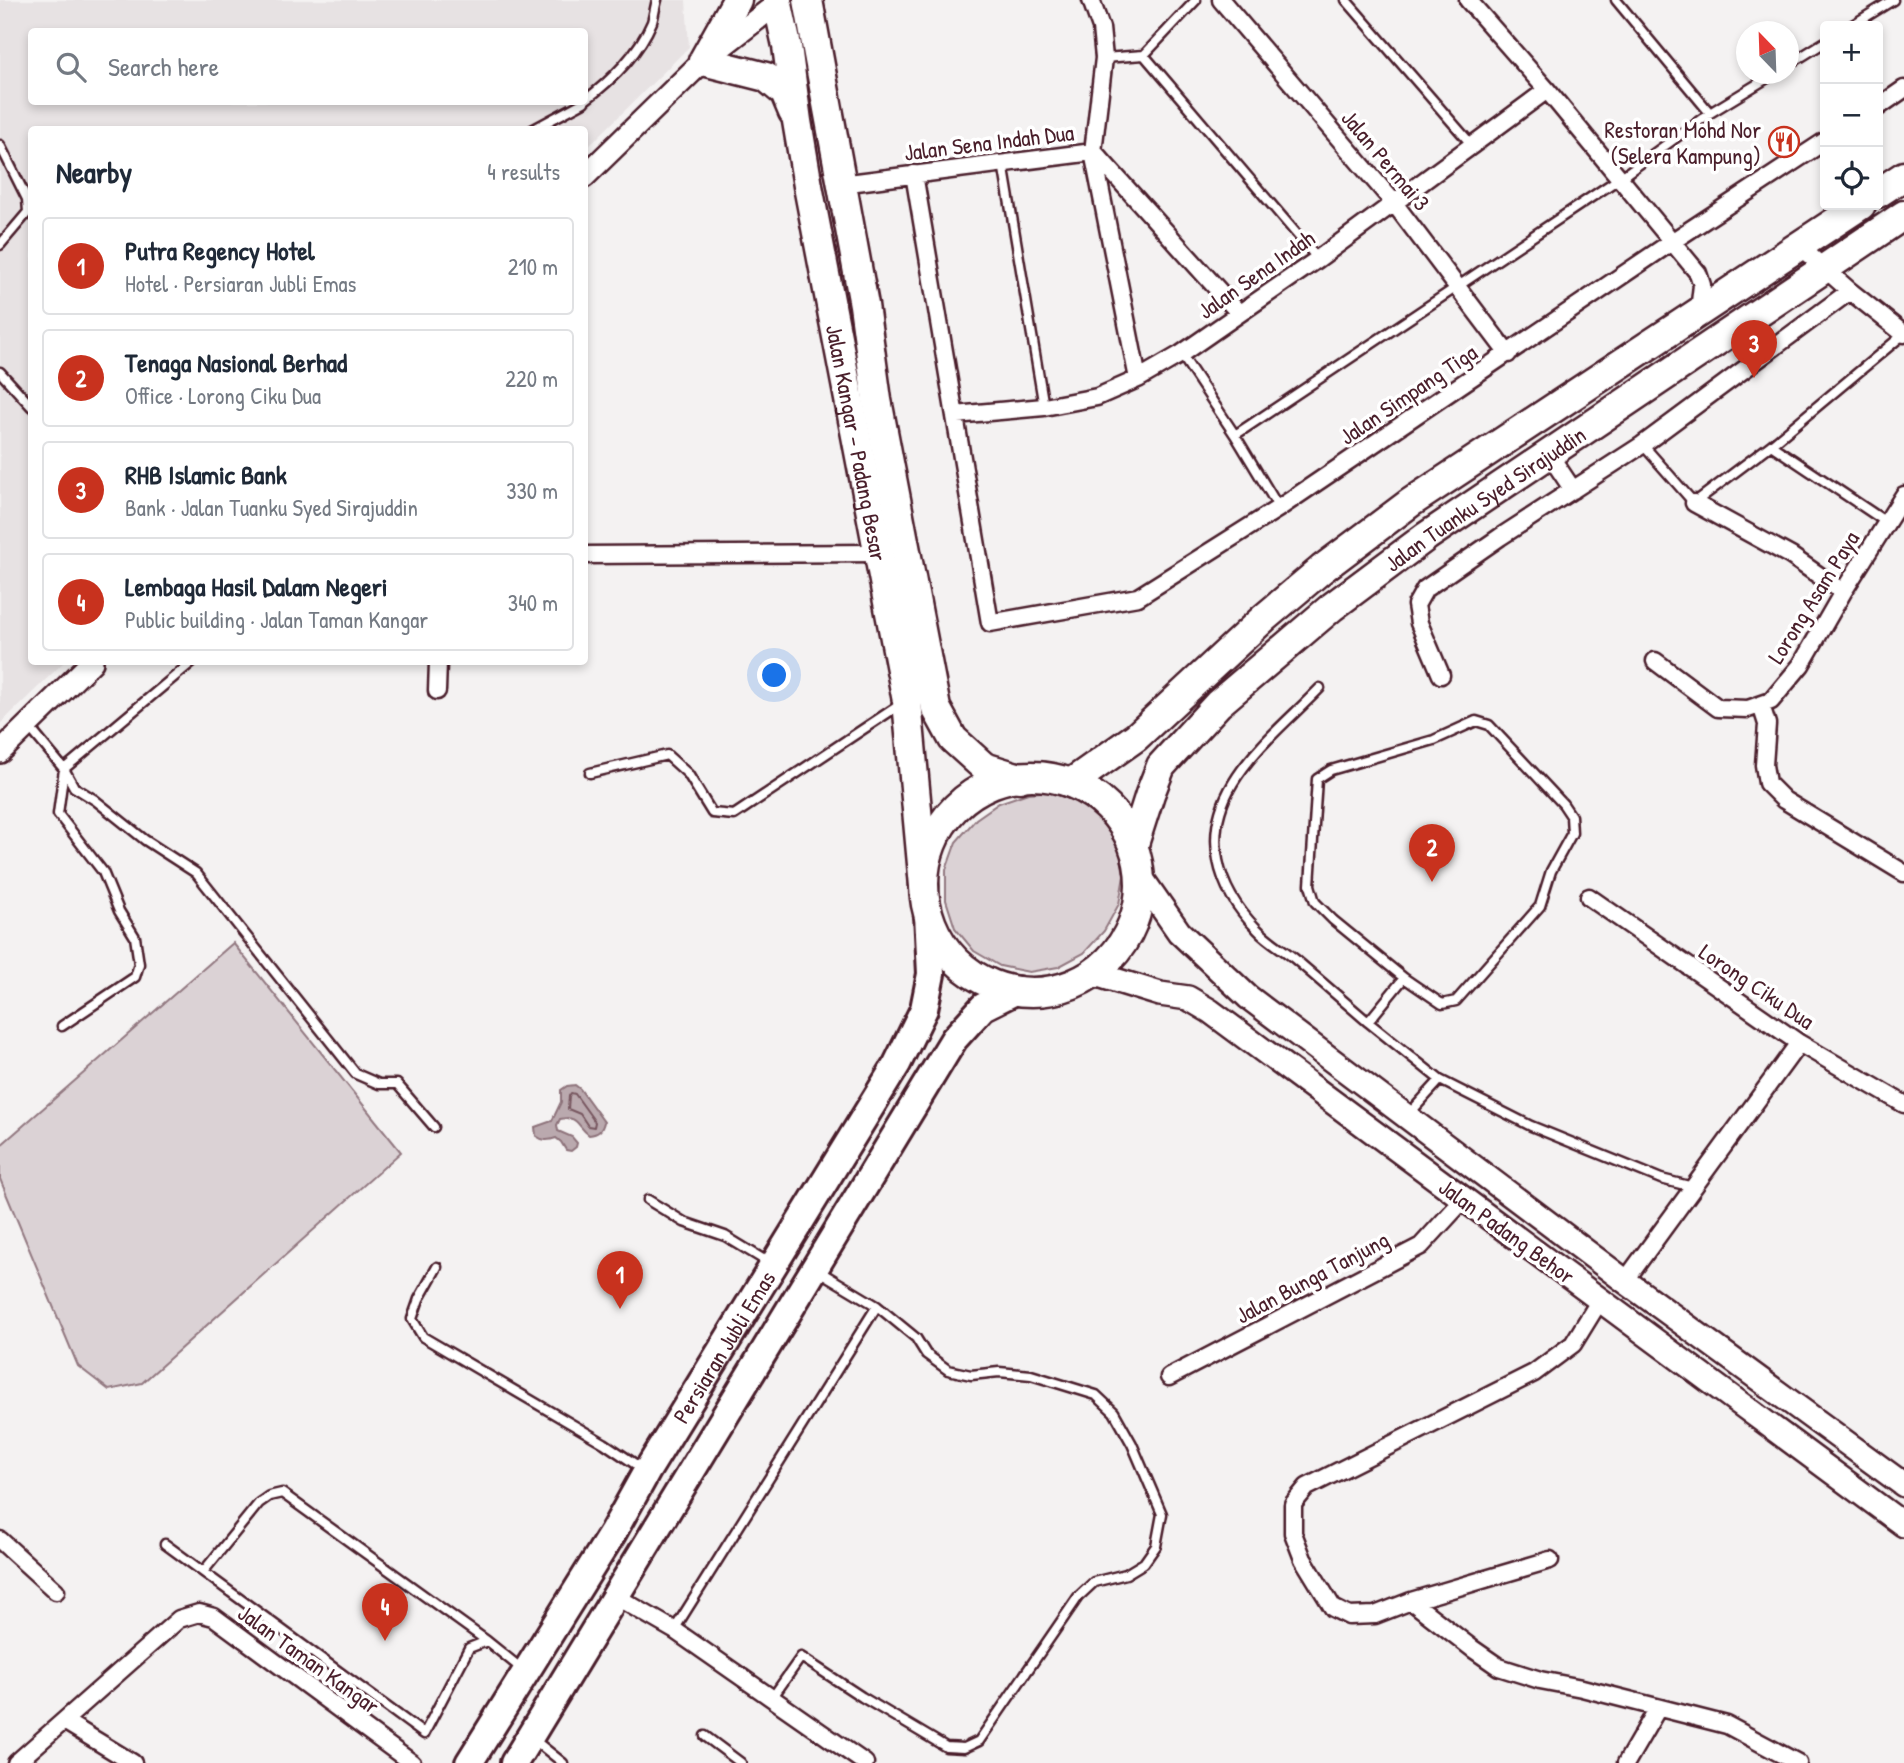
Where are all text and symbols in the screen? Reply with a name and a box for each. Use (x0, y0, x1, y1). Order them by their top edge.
north arrow (1736, 21, 1799, 84)
map controls (1820, 21, 1883, 210)
button: + (1820, 21, 1883, 84)
search box (28, 28, 588, 105)
icon: search (52, 48, 90, 86)
text: Search here (108, 49, 219, 84)
button: − (1820, 84, 1883, 147)
street label: Jalan Permai 3 (1335, 103, 1437, 217)
place label: Restoran Mohd Nor (Selera Kampung) (1605, 114, 1761, 171)
street label: Jalan Sena Indah Dua (902, 116, 1076, 168)
restaurant icon: Restoran Mohd Nor (Selera Kampung) (1767, 125, 1801, 159)
button: locate (1820, 147, 1883, 210)
text: Nearby (56, 152, 132, 192)
text: 4 results (487, 156, 560, 187)
street label: Jalan Sena Indah (1191, 222, 1321, 326)
text: Putra Regency Hotel (125, 233, 315, 268)
text: 1 (77, 251, 85, 282)
text: 210 m (508, 251, 558, 282)
text: Hotel · Persiaran Jubli Emas (125, 268, 356, 299)
pin: 3 (1731, 320, 1777, 378)
street label: Jalan Kangar – Padang Besar (819, 322, 895, 564)
street label: Jalan Simpang Tiga (1333, 337, 1483, 451)
text: Tenaga Nasional Berhad (125, 345, 347, 380)
text: 2 (76, 363, 86, 394)
text: 220 m (505, 363, 558, 394)
text: Office · Lorong Ciku Dua (125, 380, 321, 411)
street label: Jalan Tuanku Syed Sirajuddin (1378, 418, 1591, 578)
text: RHB Islamic Bank (125, 457, 287, 492)
text: 3 (76, 475, 86, 506)
text: 330 m (506, 475, 558, 506)
text: Bank · Jalan Tuanku Syed Sirajuddin (125, 492, 418, 523)
street label: Lorong Asam Paya (1760, 525, 1866, 669)
text: Lembaga Hasil Dalam Negeri (125, 569, 388, 604)
text: 4 (77, 587, 85, 618)
text: 340 m (508, 587, 558, 618)
text: Public building · Jalan Taman Kangar (125, 604, 428, 635)
your location (757, 658, 791, 692)
pin: 2 (1409, 824, 1455, 882)
street label: Lorong Ciku Dua (1693, 936, 1821, 1036)
street label: Jalan Padang Behor (1433, 1171, 1581, 1291)
street label: Jalan Bunga Tanjung (1230, 1224, 1394, 1330)
pin: 1 (597, 1251, 643, 1309)
street label: Persiaran Jubli Emas (665, 1265, 782, 1429)
pin: 4 (362, 1583, 408, 1641)
street label: Jalan Taman Kangar (232, 1597, 386, 1721)

